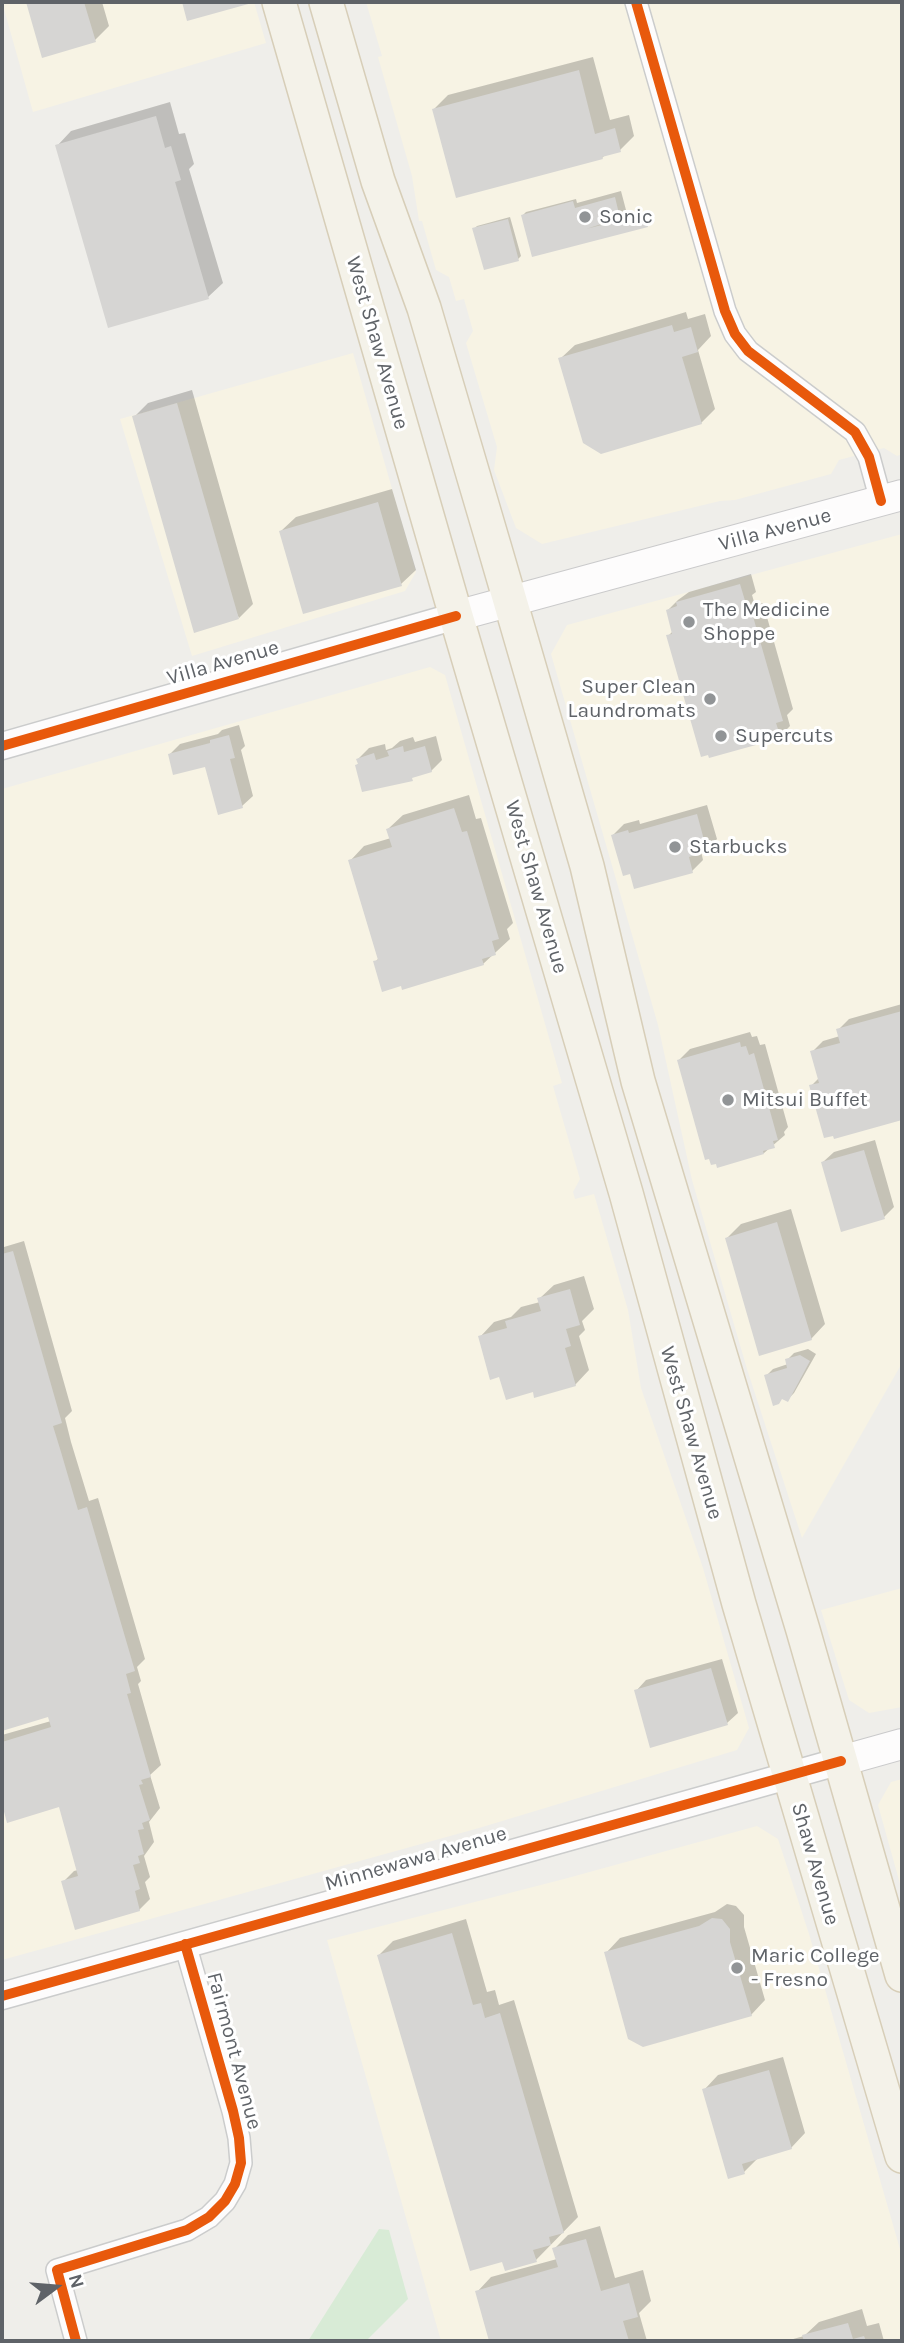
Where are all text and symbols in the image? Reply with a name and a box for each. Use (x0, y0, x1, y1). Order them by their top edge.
place label: Sonic (599, 204, 653, 230)
marker: Sonic (577, 209, 593, 225)
street label: West Shaw Avenue (340, 253, 414, 433)
street label: Villa Avenue (716, 503, 834, 557)
place label: The Medicine Shoppe (703, 597, 830, 647)
marker: The Medicine Shoppe (681, 614, 697, 630)
street label: Villa Avenue (164, 635, 282, 691)
place label: Super Clean Laundromats (568, 674, 696, 724)
marker: Super Clean Laundromats (702, 691, 718, 707)
place label: Supercuts (735, 723, 834, 749)
marker: Supercuts (713, 728, 729, 744)
street label: West Shaw Avenue (499, 797, 573, 977)
place label: Starbucks (689, 834, 788, 860)
marker: Starbucks (667, 839, 683, 855)
place label: Mitsui Buffet (742, 1087, 868, 1113)
marker: Mitsui Buffet (720, 1092, 736, 1108)
street label: West Shaw Avenue (654, 1343, 728, 1523)
street label: Shaw Avenue (785, 1800, 845, 1928)
street label: Minnewawa Avenue (322, 1821, 510, 1897)
place label: Maric College - Fresno (751, 1943, 880, 1993)
marker: Maric College - Fresno (729, 1960, 745, 1976)
street label: Fairmont Avenue (201, 1970, 267, 2132)
north arrow (21, 2252, 91, 2322)
text: N (64, 2272, 89, 2291)

